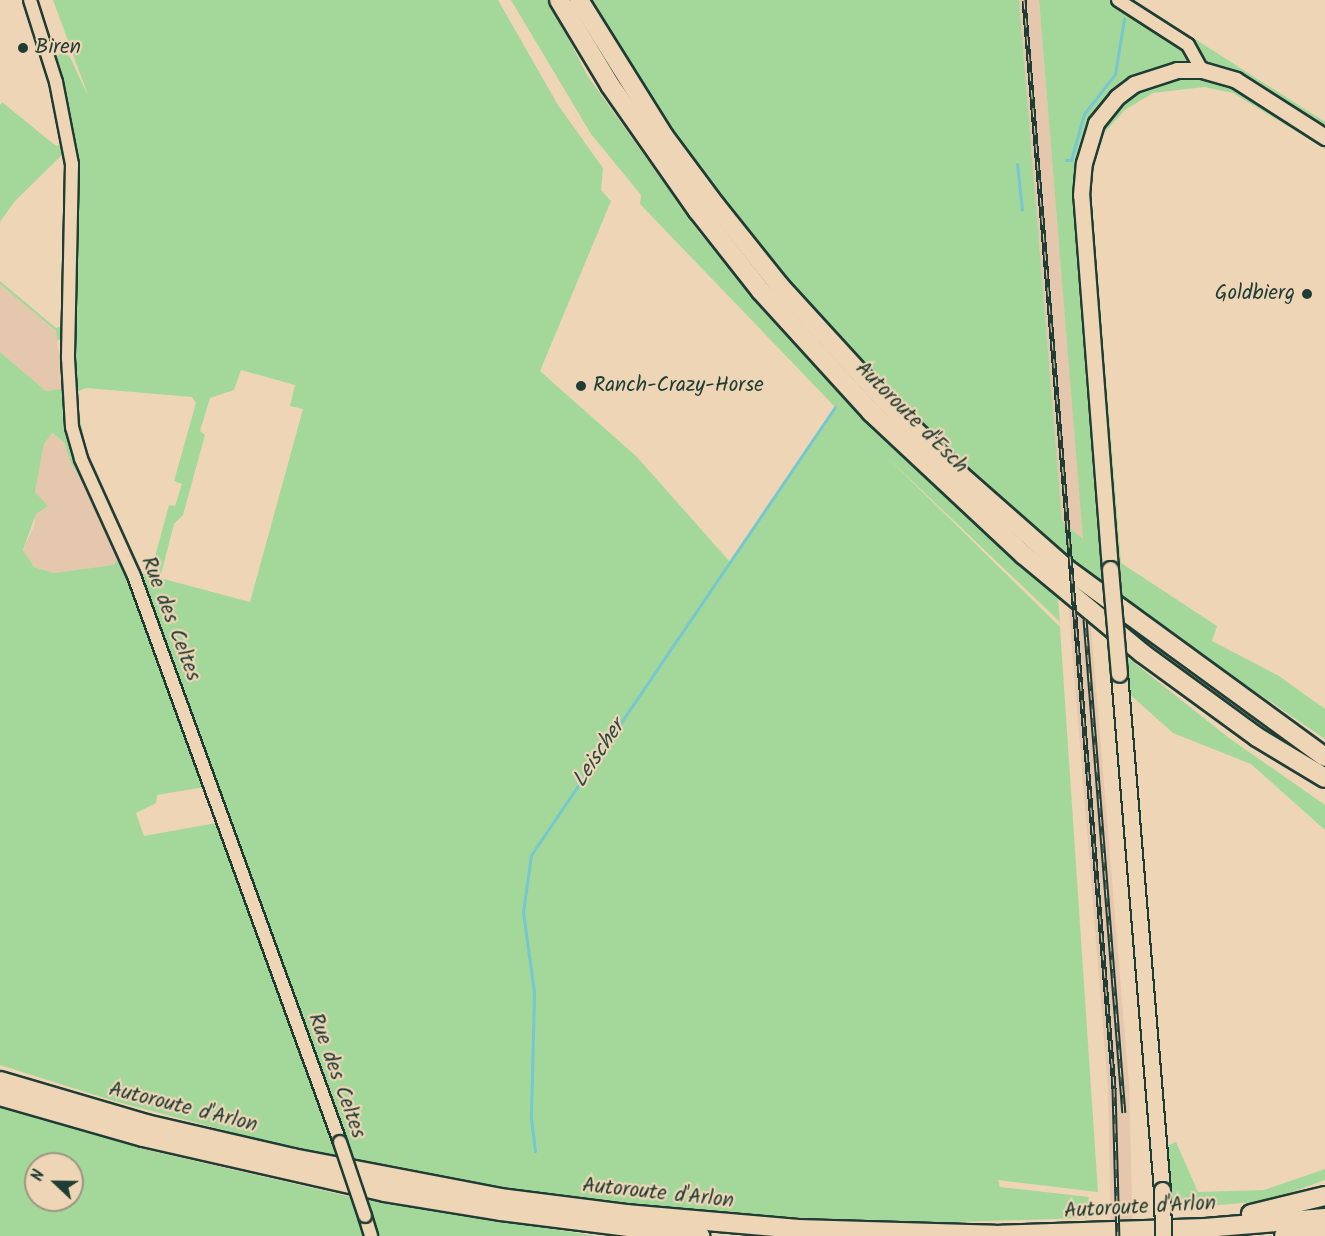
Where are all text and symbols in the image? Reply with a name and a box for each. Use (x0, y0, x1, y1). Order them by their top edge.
place label: Biren (35, 35, 81, 61)
marker: Biren (16, 41, 30, 55)
place label: Goldbierg (1215, 281, 1295, 307)
marker: Goldbierg (1300, 287, 1314, 301)
street label: Autoroute d'Esch (850, 357, 972, 479)
place label: Ranch-Crazy-Horse (593, 373, 764, 399)
marker: Ranch-Crazy-Horse (574, 379, 588, 393)
street label: Rue des Celtes (135, 553, 205, 685)
water label: Leischer (567, 715, 631, 793)
street label: Rue des Celtes (302, 1010, 370, 1142)
street label: Autoroute d'Arlon (106, 1077, 260, 1139)
north arrow (24, 1152, 84, 1212)
text: N (25, 1166, 52, 1185)
street label: Autoroute d'Arlon (581, 1174, 735, 1214)
street label: Autoroute d'Arlon (1063, 1191, 1217, 1225)

